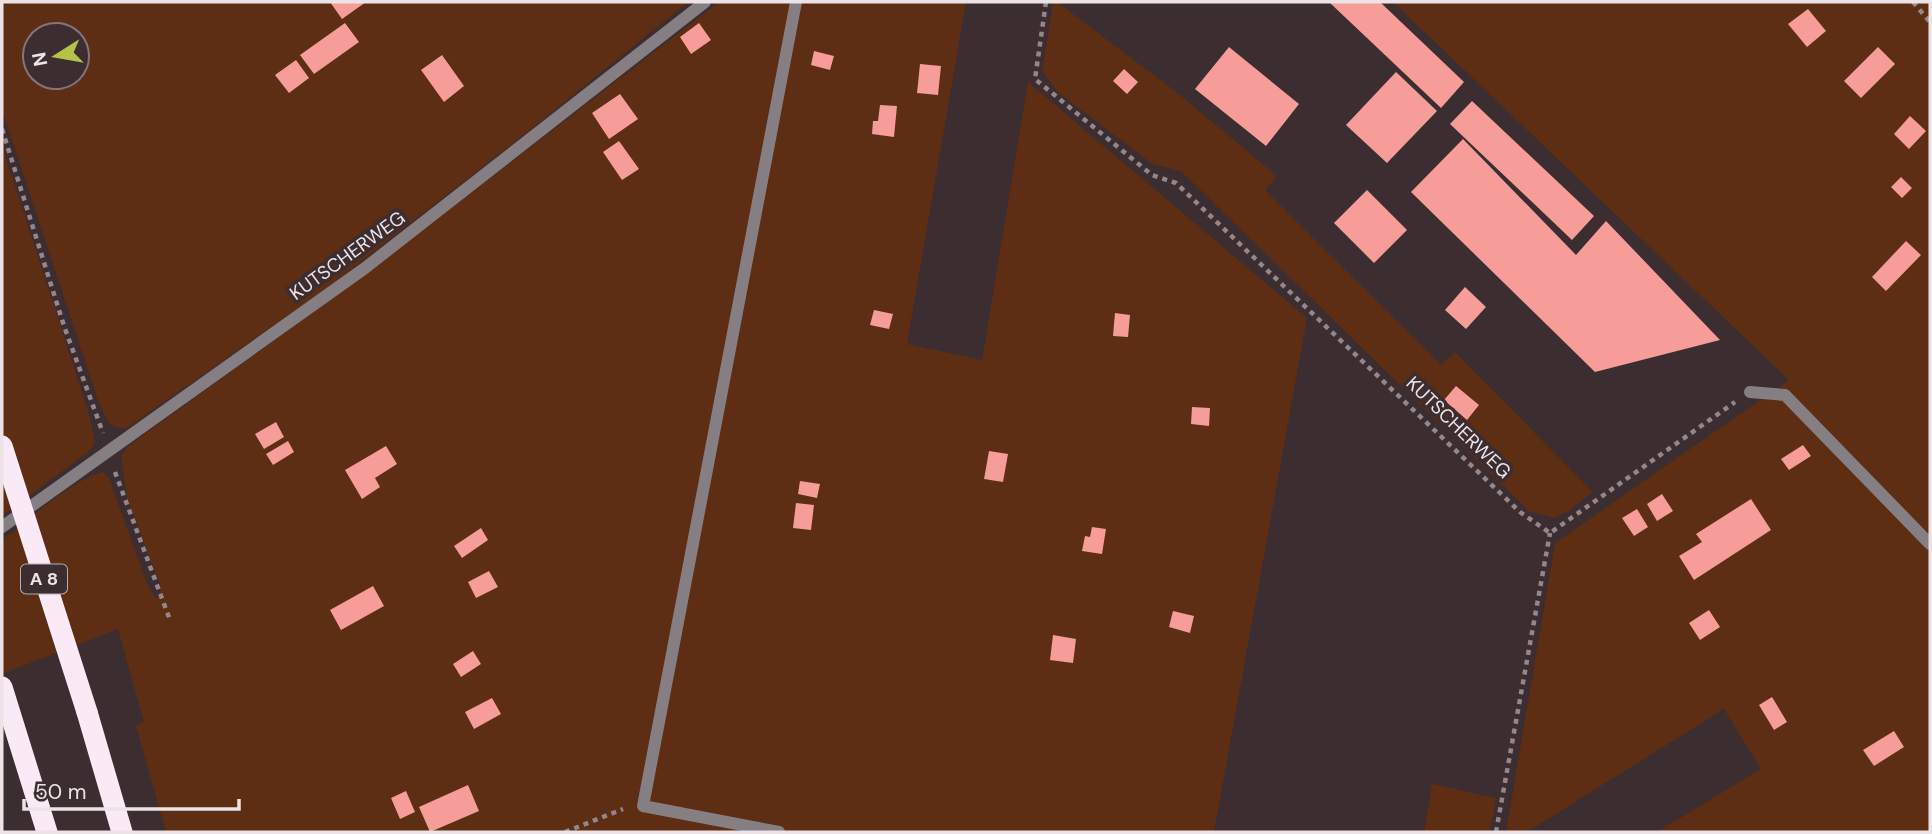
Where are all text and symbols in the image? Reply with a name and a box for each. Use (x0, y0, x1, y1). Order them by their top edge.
north arrow (21, 21, 91, 91)
text: N (26, 50, 53, 68)
street label: KUTSCHERWEG (285, 205, 410, 306)
street label: KUTSCHERWEG (1401, 371, 1516, 484)
road number: A 8 (21, 564, 67, 594)
scale bar (24, 768, 240, 812)
text: 50 m (35, 778, 86, 806)

